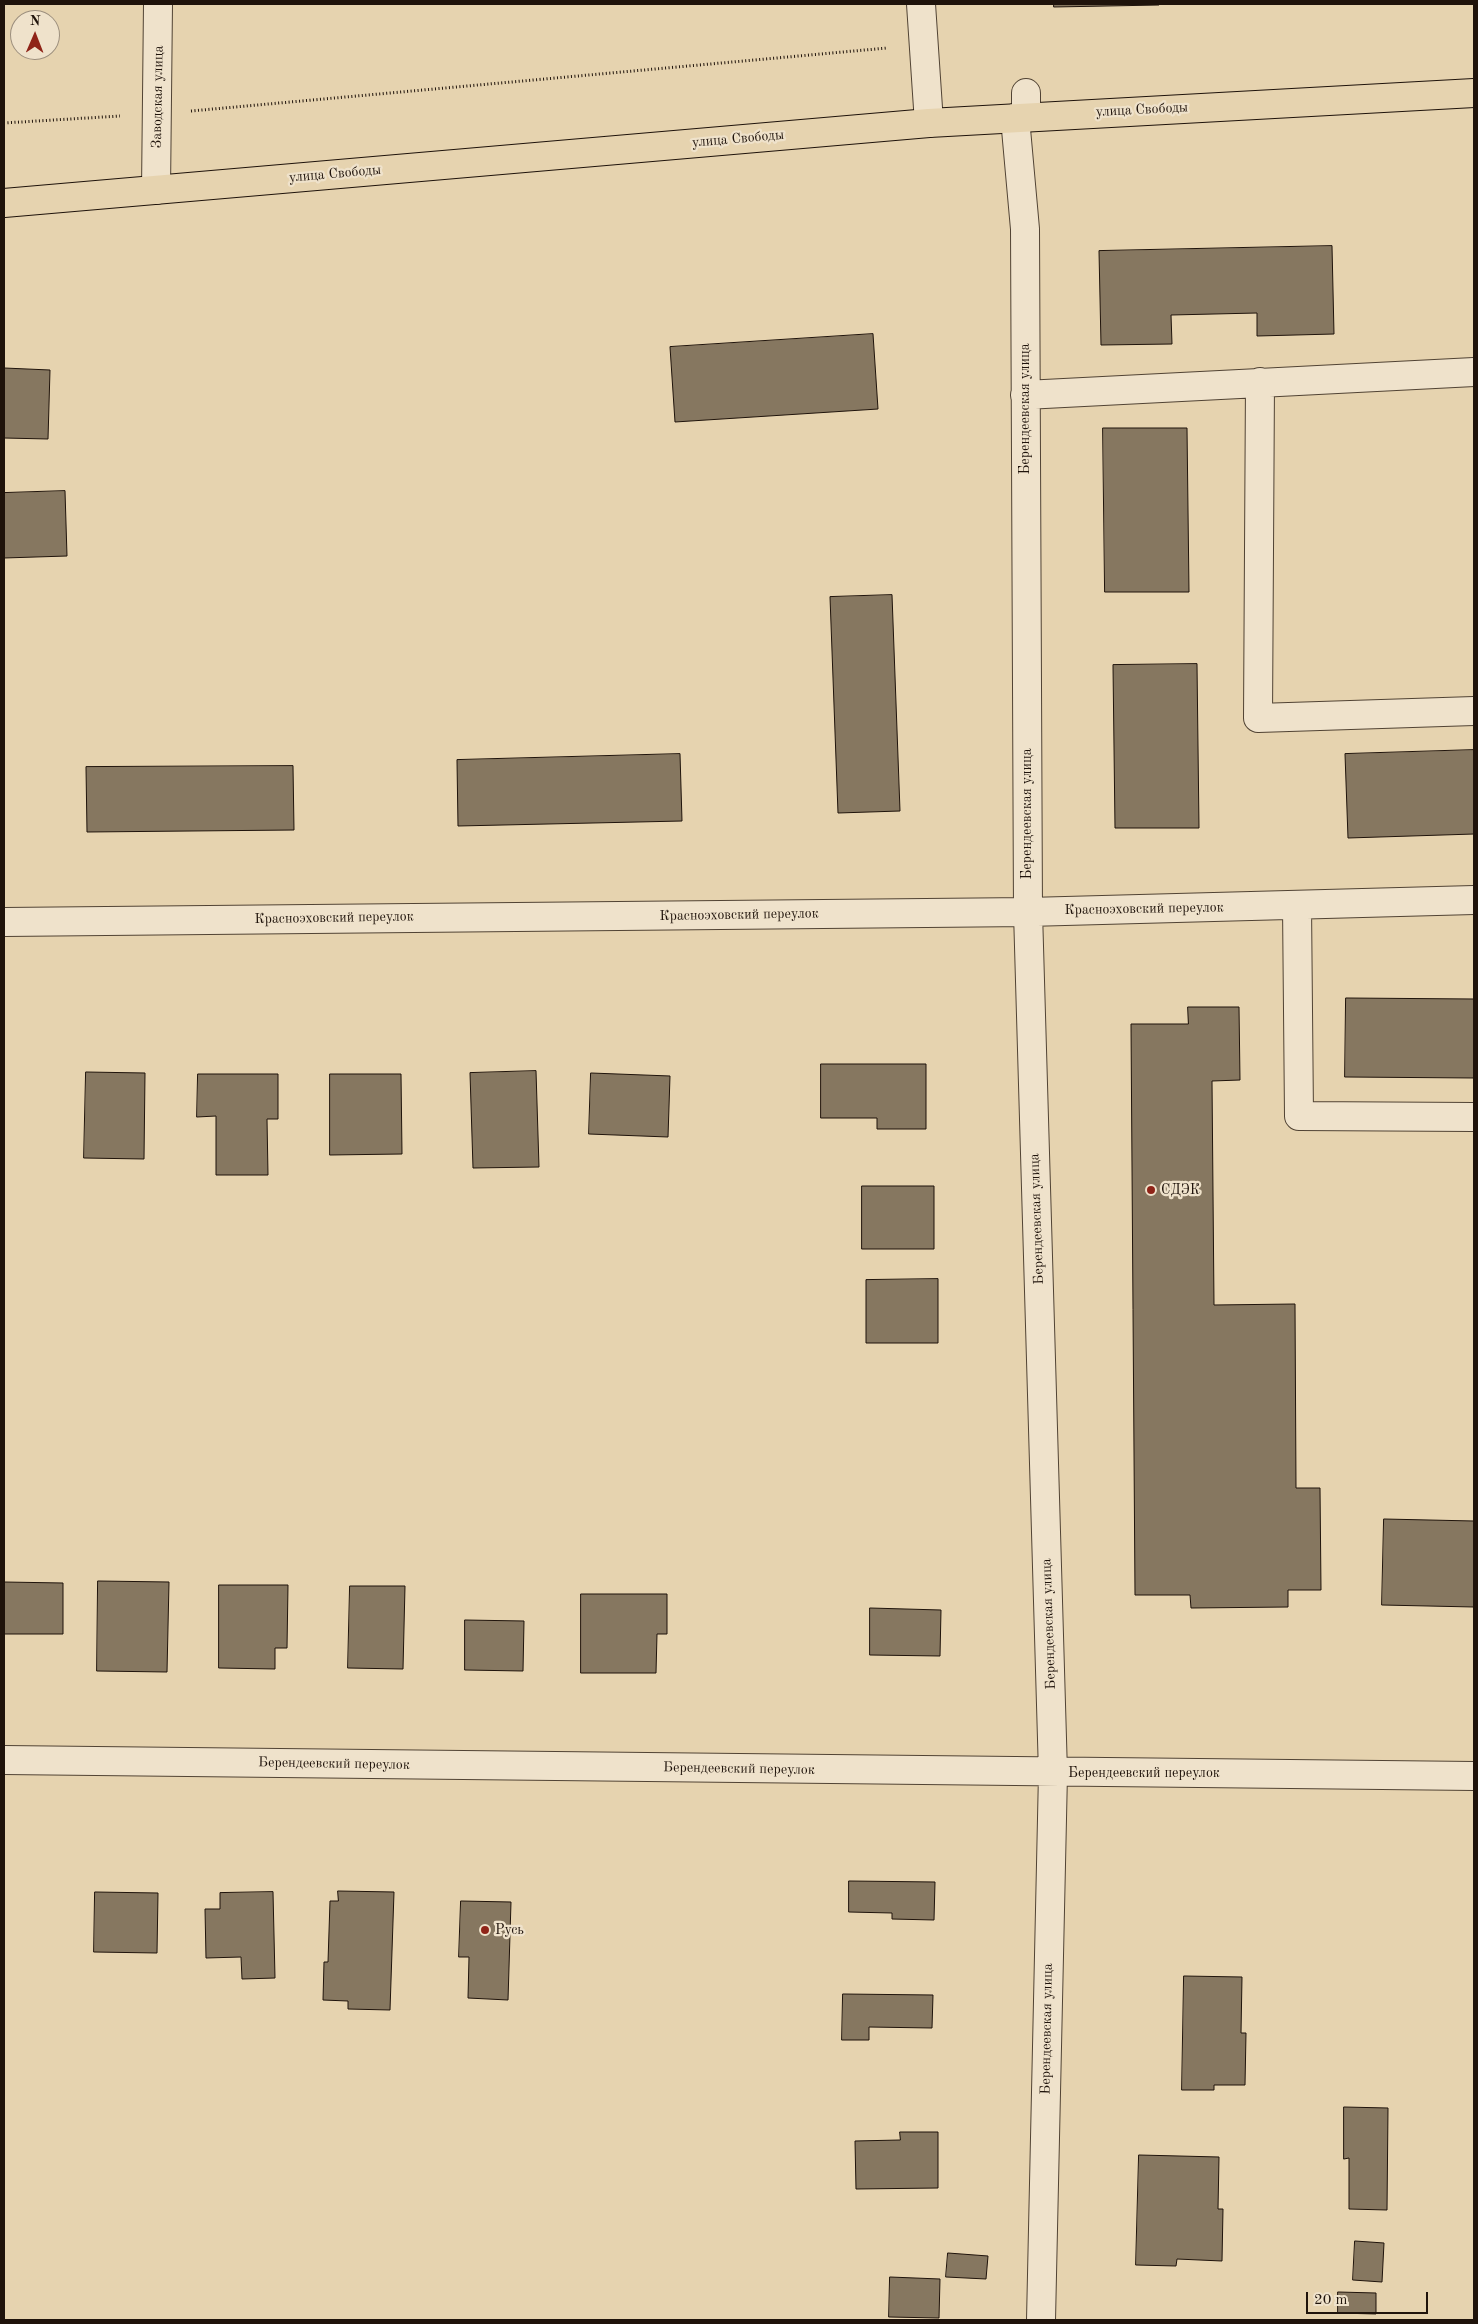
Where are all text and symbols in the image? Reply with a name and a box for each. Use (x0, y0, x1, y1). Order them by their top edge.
north arrow (10, 10, 60, 60)
text: N (30, 14, 41, 28)
street label: Заводская улица (149, 45, 167, 149)
street label: улица Свободы (1095, 99, 1189, 121)
street label: улица Свободы (691, 127, 785, 151)
street label: улица Свободы (288, 162, 382, 186)
street label: Берендеевская улица (1017, 343, 1033, 475)
street label: Берендеевская улица (1019, 748, 1035, 880)
street label: Красноэховский переулок (1064, 899, 1224, 919)
street label: Красноэховский переулок (659, 905, 819, 925)
street label: Красноэховский переулок (254, 908, 414, 928)
street label: Берендеевская улица (1026, 1153, 1048, 1285)
place label: СДЭК (1161, 1182, 1200, 1198)
marker: СДЭК (1145, 1184, 1157, 1196)
street label: Берендеевская улица (1038, 1558, 1060, 1690)
street label: Берендеевский переулок (258, 1754, 410, 1774)
street label: Берендеевский переулок (663, 1759, 815, 1779)
street label: Берендеевский переулок (1068, 1765, 1220, 1781)
place label: Русь (495, 1922, 524, 1938)
marker: Русь (479, 1924, 491, 1936)
street label: Берендеевская улица (1037, 1963, 1057, 2095)
scale bar (1308, 2282, 1430, 2314)
text: 20 m (1314, 2293, 1348, 2308)

